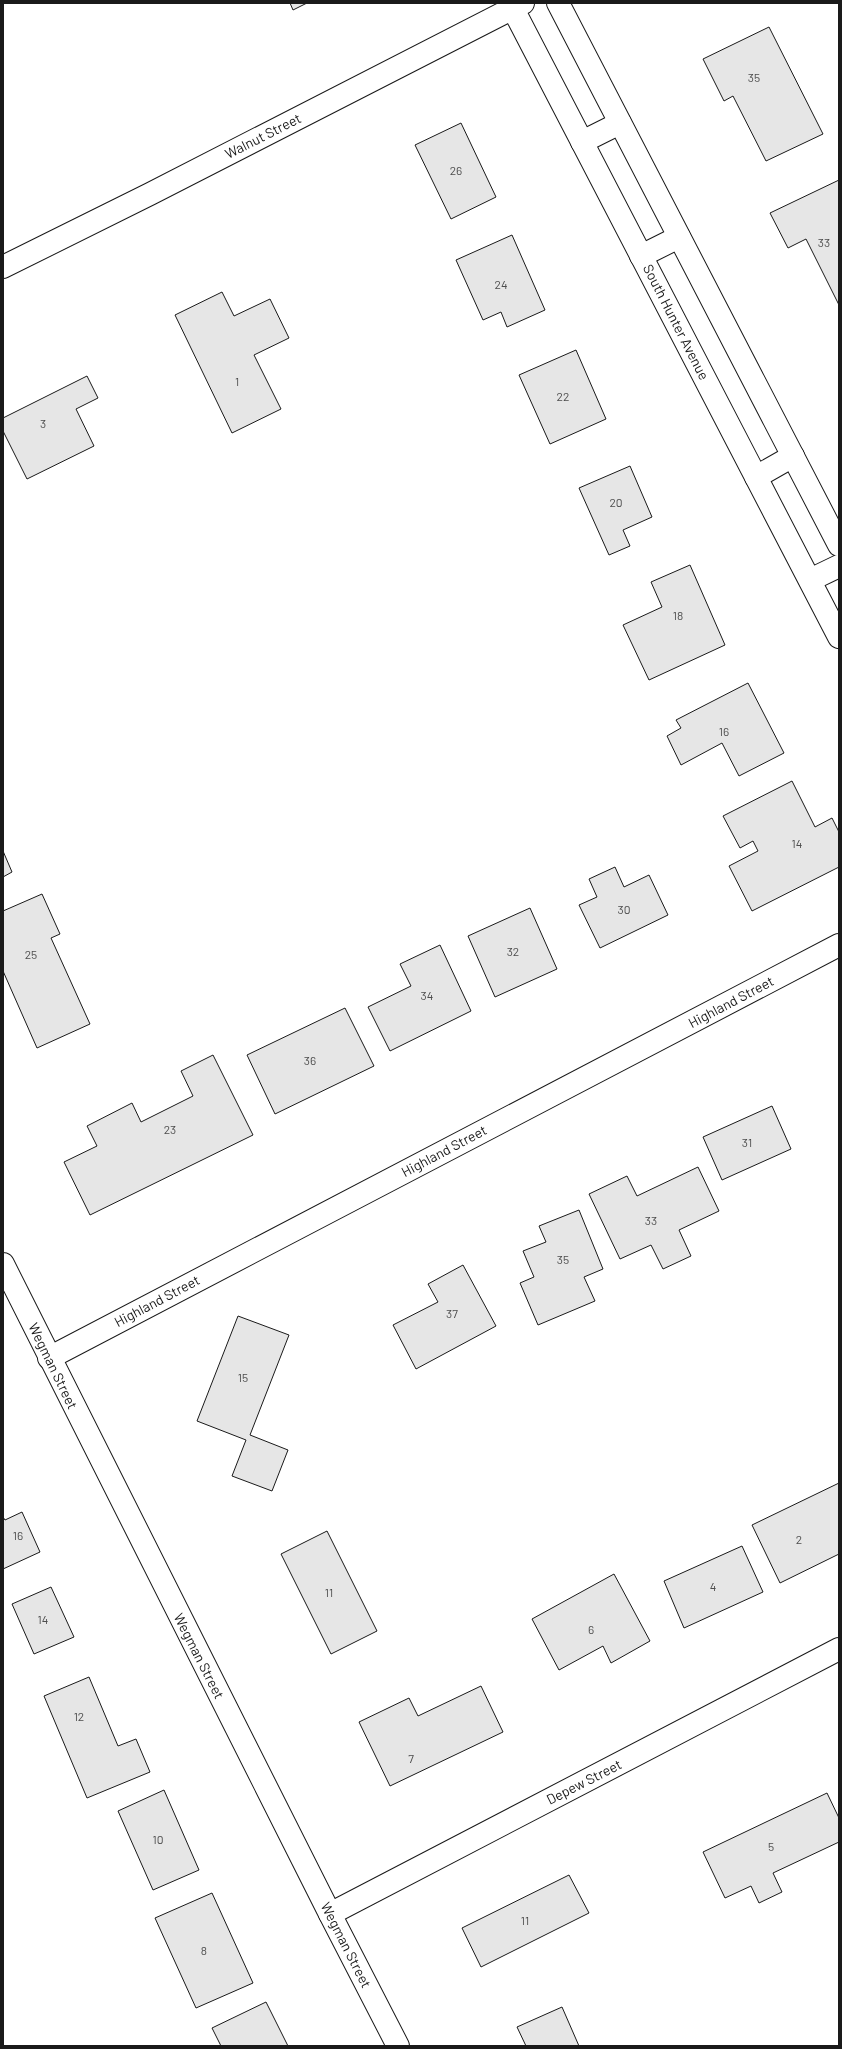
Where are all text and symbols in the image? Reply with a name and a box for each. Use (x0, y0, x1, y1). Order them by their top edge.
house number: 35 (748, 70, 760, 84)
street label: Walnut Street (222, 109, 304, 162)
house number: 26 (450, 163, 462, 177)
house number: 33 (818, 235, 830, 249)
street label: South Hunter Avenue (640, 261, 713, 383)
house number: 24 (494, 277, 508, 291)
house number: 1 (235, 374, 239, 388)
house number: 22 (557, 389, 569, 403)
house number: 3 (40, 416, 46, 430)
house number: 20 (609, 495, 623, 509)
house number: 18 (673, 608, 683, 622)
house number: 16 (719, 724, 729, 738)
house number: 14 (792, 836, 802, 850)
house number: 30 (618, 902, 630, 916)
house number: 32 (507, 944, 519, 958)
house number: 25 (25, 947, 37, 961)
street label: Highland Street (685, 972, 776, 1031)
house number: 34 (421, 988, 433, 1002)
house number: 36 (304, 1053, 316, 1067)
street label: Highland Street (398, 1121, 489, 1180)
house number: 23 (164, 1122, 176, 1136)
house number: 31 (742, 1135, 752, 1149)
house number: 33 (645, 1213, 657, 1227)
house number: 35 (557, 1252, 569, 1266)
street label: Highland Street (111, 1271, 202, 1330)
house number: 37 (446, 1306, 458, 1320)
street label: Wegman Street (25, 1320, 82, 1412)
house number: 15 (238, 1370, 248, 1384)
house number: 16 (13, 1528, 23, 1542)
house number: 2 (796, 1532, 802, 1546)
house number: 4 (710, 1579, 716, 1593)
house number: 11 (325, 1585, 333, 1599)
street label: Wegman Street (171, 1610, 228, 1701)
house number: 14 (38, 1612, 48, 1626)
house number: 6 (588, 1622, 594, 1636)
house number: 12 (74, 1709, 84, 1723)
house number: 7 (408, 1751, 414, 1765)
street label: Depew Street (543, 1755, 624, 1808)
house number: 10 (153, 1832, 163, 1846)
house number: 5 (768, 1839, 774, 1853)
street label: Wegman Street (318, 1899, 375, 1990)
house number: 11 (521, 1913, 529, 1927)
house number: 8 (201, 1943, 207, 1957)

